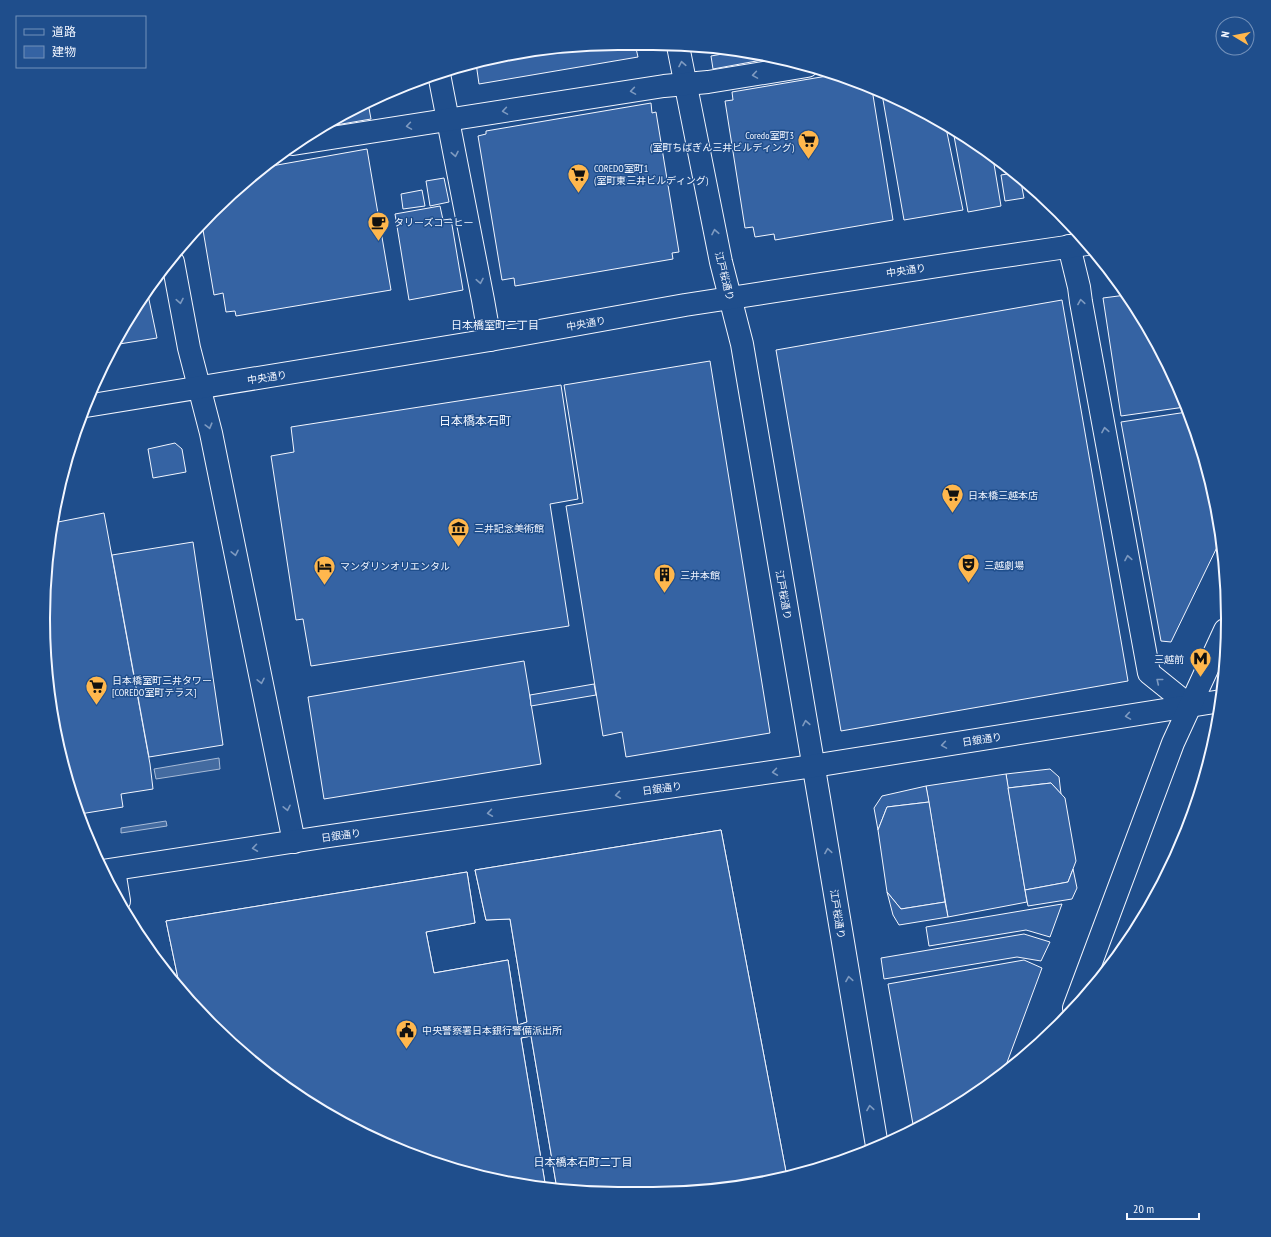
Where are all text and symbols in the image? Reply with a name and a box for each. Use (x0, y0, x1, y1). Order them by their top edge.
legend (16, 16, 146, 68)
north arrow (1215, 16, 1255, 56)
text: 道路 (52, 24, 76, 39)
text: N (1218, 30, 1233, 38)
text: 建物 (52, 44, 76, 59)
one-way arrow (678, 61, 687, 67)
one-way arrow (752, 70, 758, 79)
one-way arrow (630, 86, 637, 95)
one-way arrow (502, 106, 508, 115)
one-way arrow (406, 121, 412, 130)
supermarket icon: Coredo室町3 (室町ちばぎん三井ビルディング) (796, 128, 822, 161)
place label: Coredo室町3 (室町ちばぎん三井ビルディング) (650, 129, 795, 154)
one-way arrow (450, 151, 458, 157)
supermarket icon: COREDO室町1 (室町東三井ビルディング) (565, 161, 591, 194)
place label: COREDO室町1 (室町東三井ビルディング) (594, 162, 709, 187)
cafe icon: タリーズコーヒー (365, 209, 391, 242)
place label: タリーズコーヒー (394, 216, 474, 229)
one-way arrow (711, 229, 720, 236)
street label: 江戸桜通り (712, 250, 737, 302)
street label: 中央通り (885, 261, 927, 280)
one-way arrow (475, 278, 483, 285)
one-way arrow (175, 298, 183, 304)
one-way arrow (1077, 299, 1086, 305)
street label: 中央通り (565, 314, 607, 333)
district label: 日本橋室町二丁目 (451, 318, 539, 332)
street label: 中央通り (246, 368, 288, 387)
district label: 日本橋本石町 (439, 413, 511, 428)
one-way arrow (204, 423, 212, 429)
one-way arrow (1101, 427, 1109, 433)
supermarket icon: 日本橋三越本店 (939, 482, 965, 515)
place label: 日本橋三越本店 (968, 489, 1038, 502)
museum icon: 三井記念美術館 (445, 515, 471, 548)
place label: 三井記念美術館 (474, 522, 544, 535)
one-way arrow (231, 550, 239, 557)
theatre icon: 三越劇場 (955, 552, 981, 585)
hotel icon: マンダリンオリエンタル (312, 553, 338, 586)
one-way arrow (1124, 555, 1133, 561)
place label: 三越劇場 (984, 559, 1024, 572)
place label: マンダリンオリエンタル (340, 560, 450, 573)
building icon: 三井本館 (651, 562, 677, 595)
place label: 三井本館 (680, 569, 720, 582)
street label: 江戸桜通り (773, 569, 794, 621)
metro station icon: 三越前 (1187, 646, 1213, 679)
place label: 三越前 (1154, 653, 1184, 666)
supermarket icon: 日本橋室町三井タワー [COREDO室町テラス] (83, 673, 109, 706)
place label: 日本橋室町三井タワー [COREDO室町テラス] (112, 674, 212, 699)
one-way arrow (257, 678, 265, 684)
one-way arrow (1157, 679, 1164, 686)
one-way arrow (1125, 711, 1131, 720)
one-way arrow (802, 720, 811, 726)
street label: 日銀通り (961, 730, 1003, 749)
one-way arrow (941, 740, 947, 749)
one-way arrow (772, 767, 778, 776)
street label: 日銀通り (641, 779, 683, 798)
one-way arrow (615, 790, 621, 798)
one-way arrow (283, 805, 291, 811)
one-way arrow (487, 808, 493, 817)
street label: 日銀通り (320, 826, 362, 845)
one-way arrow (252, 843, 259, 852)
one-way arrow (824, 848, 833, 854)
street label: 江戸桜通り (827, 888, 848, 940)
one-way arrow (845, 976, 854, 982)
public building icon: 中央警察署日本銀行警備派出所 (393, 1017, 419, 1050)
place label: 中央警察署日本銀行警備派出所 (422, 1024, 562, 1037)
one-way arrow (866, 1105, 875, 1111)
district label: 日本橋本石町二丁目 (534, 1155, 633, 1169)
scale bar (1127, 1195, 1199, 1221)
text: 20 m (1133, 1201, 1154, 1216)

